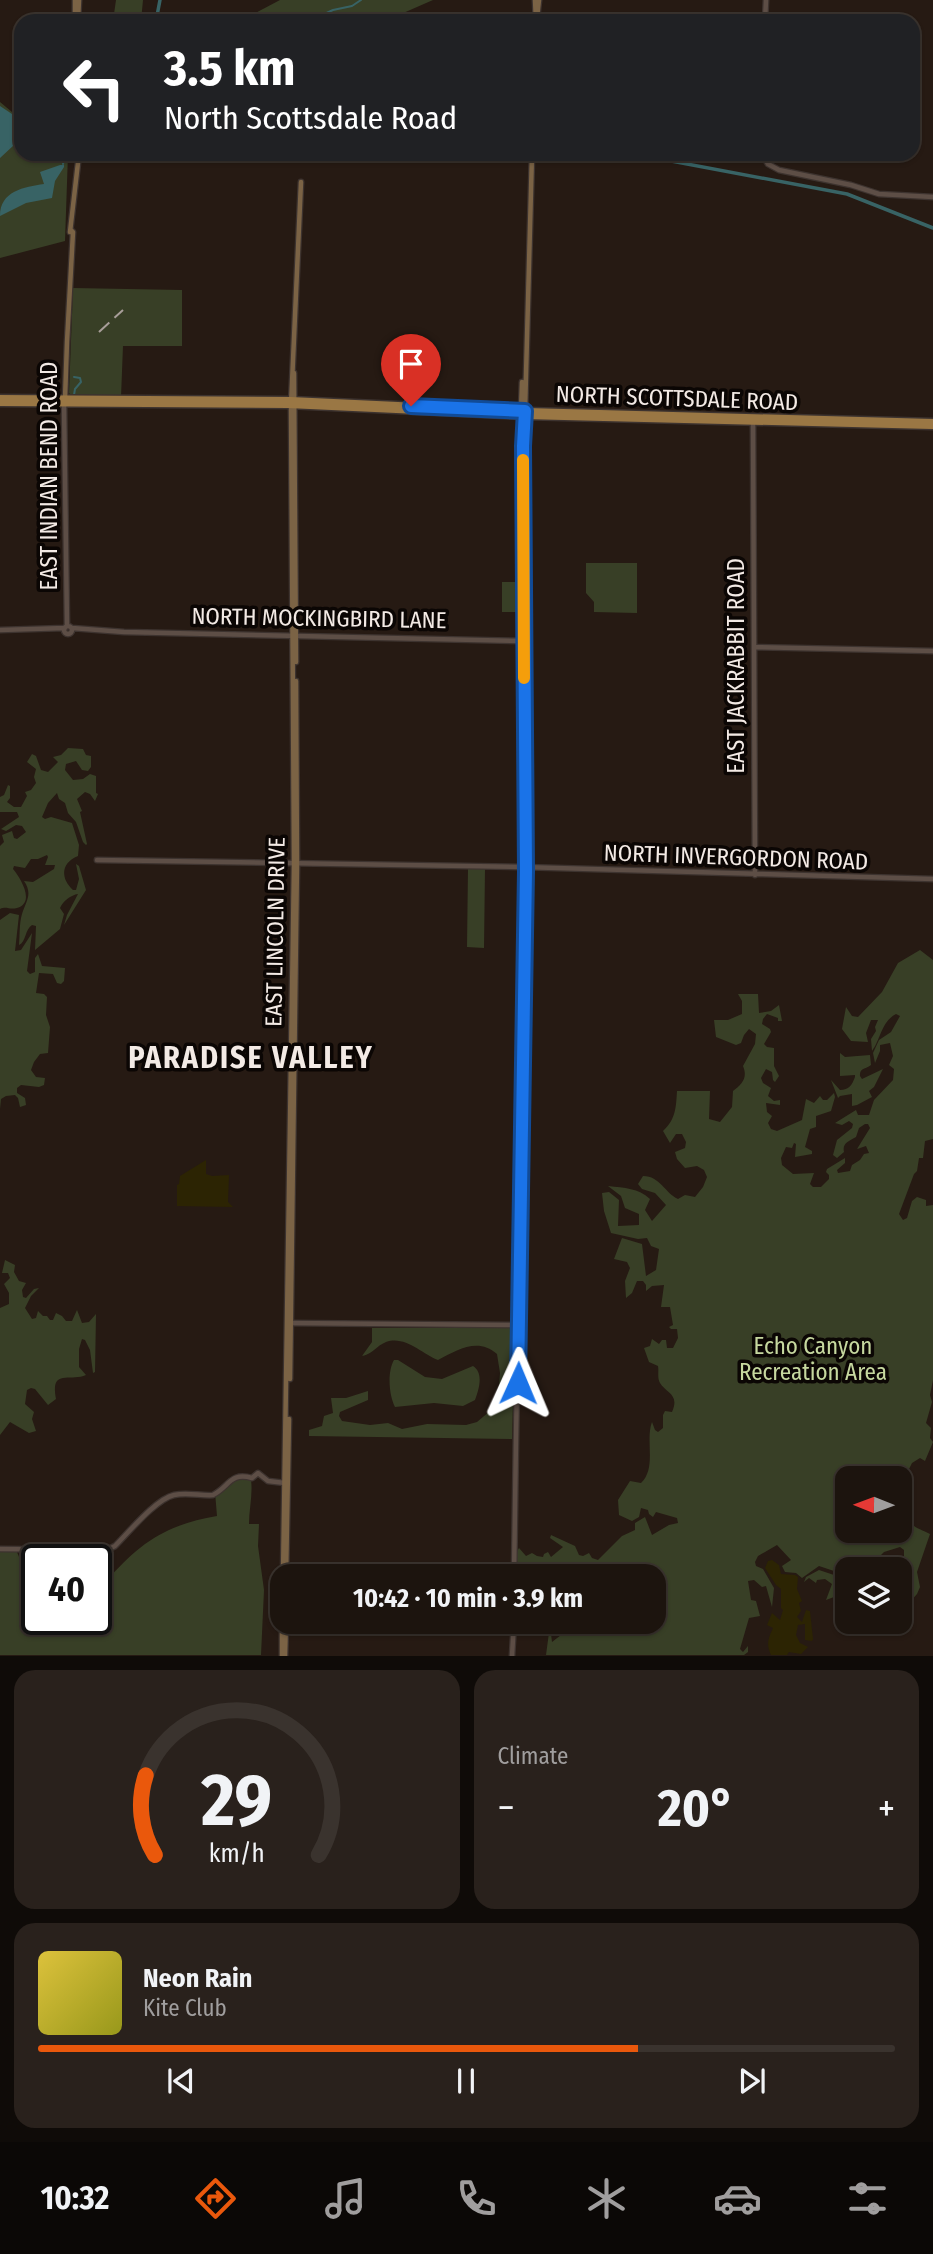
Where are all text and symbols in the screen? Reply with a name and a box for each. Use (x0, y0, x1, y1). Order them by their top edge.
text: 3.5 km (164, 39, 295, 98)
icon: left (49, 42, 140, 133)
text: North Scottsdale Road (164, 99, 457, 137)
pin (381, 334, 441, 406)
icon: arrive (392, 345, 430, 383)
street label: EAST INDIAN BEND ROAD (35, 362, 63, 590)
street label: NORTH SCOTTSDALE ROAD (555, 380, 799, 416)
street label: EAST JACKRABBIT ROAD (722, 558, 750, 774)
street label: NORTH MOCKINGBIRD LANE (191, 602, 447, 634)
street label: EAST LINCOLN DRIVE (259, 837, 291, 1027)
street label: NORTH INVERGORDON ROAD (603, 838, 869, 876)
district label: PARADISE VALLEY (128, 1040, 374, 1076)
park label: Echo Canyon Recreation Area (739, 1332, 887, 1386)
position arrow (481, 1346, 555, 1420)
north arrow (835, 1466, 912, 1544)
map controls (835, 1466, 912, 1634)
speed limit sign: 40 (21, 1544, 112, 1635)
button: layers (835, 1557, 912, 1634)
text: 10:42 · 10 min · 3.9 km (353, 1583, 583, 1614)
text: Climate (498, 1742, 568, 1770)
text: 29 (200, 1758, 272, 1845)
text: 20° (658, 1777, 735, 1840)
text: − (498, 1785, 515, 1831)
text: + (878, 1785, 895, 1831)
text: km/h (209, 1839, 265, 1869)
text: Neon Rain (143, 1963, 252, 1994)
text: Kite Club (143, 1994, 227, 2022)
icon: previous (162, 2062, 200, 2100)
icon: pause (447, 2062, 485, 2100)
icon: next (733, 2062, 771, 2100)
icon: directions (191, 2174, 240, 2223)
icon: music (321, 2174, 370, 2223)
icon: phone (452, 2174, 501, 2223)
icon: climate (582, 2174, 631, 2223)
icon: car (713, 2174, 762, 2223)
icon: filters (843, 2174, 892, 2223)
text: 10:32 (41, 2179, 109, 2217)

